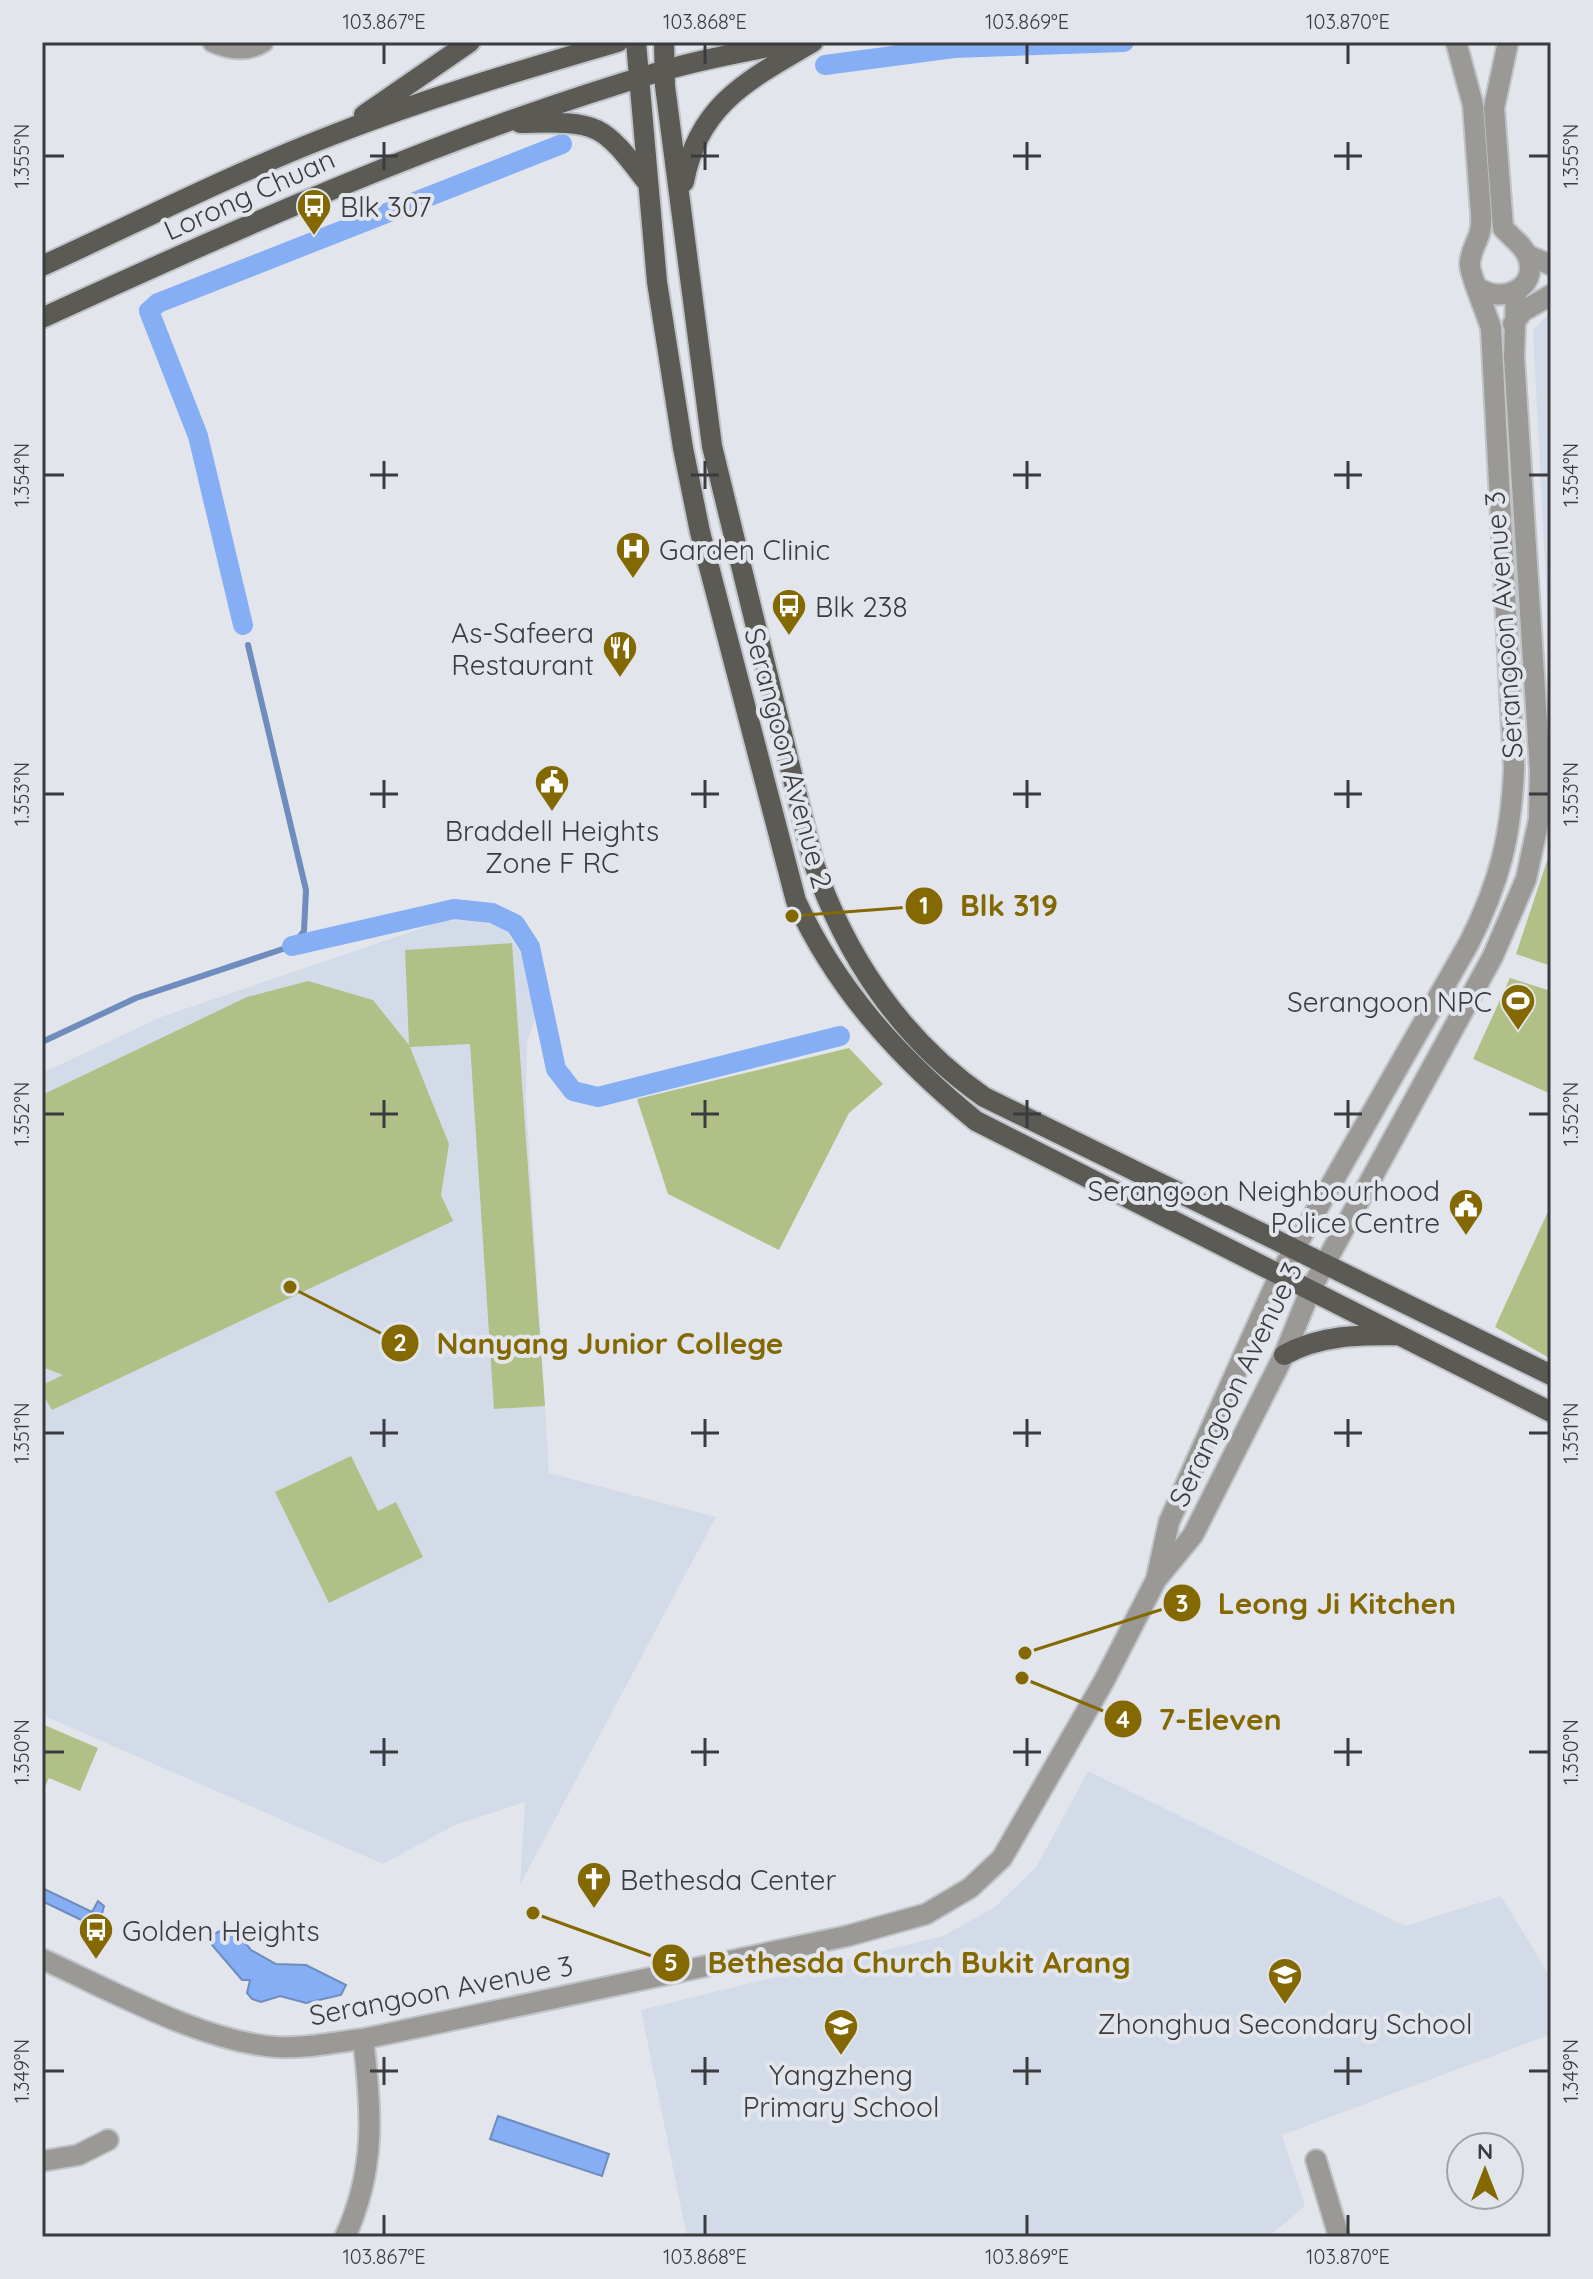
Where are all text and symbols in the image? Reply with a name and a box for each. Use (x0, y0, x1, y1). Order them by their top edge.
text: 103.867°E (342, 9, 426, 34)
text: 103.868°E (663, 9, 747, 34)
text: 103.869°E (985, 9, 1069, 34)
text: 103.870°E (1306, 9, 1390, 34)
text: 1.355°N (9, 124, 34, 188)
text: 1.355°N (1558, 124, 1583, 188)
street label: Lorong Chuan (158, 141, 340, 247)
bus stop icon: Blk 307 (295, 187, 333, 237)
place label: Blk 307 (340, 189, 431, 224)
text: 1.354°N (9, 443, 34, 507)
text: 1.354°N (1558, 443, 1583, 507)
street label: Serangoon Avenue 3 (1476, 490, 1530, 760)
hospital icon: Garden Clinic (614, 530, 652, 580)
place label: Garden Clinic (659, 532, 830, 567)
bus stop icon: Blk 238 (770, 587, 808, 637)
place label: Blk 238 (815, 589, 908, 624)
place label: As-Safeera Restaurant (451, 615, 594, 682)
street label: Serangoon Avenue 2 (737, 624, 841, 892)
restaurant icon: As-Safeera Restaurant (601, 629, 639, 679)
text: 1.353°N (9, 762, 34, 826)
text: 1.353°N (1558, 762, 1583, 826)
public building icon: Braddell Heights Zone F RC (533, 763, 571, 813)
place label: Braddell Heights Zone F RC (445, 813, 659, 880)
callout: Blk 319 (904, 879, 1074, 933)
text: Blk 319 (960, 886, 1058, 924)
text: 1 (919, 890, 929, 920)
sports icon: Serangoon NPC (1499, 982, 1537, 1032)
place label: Serangoon NPC (1287, 984, 1492, 1019)
text: 1.352°N (9, 1082, 34, 1146)
text: 1.352°N (1558, 1082, 1583, 1146)
place label: Serangoon Neighbourhood Police Centre (1087, 1173, 1440, 1240)
public building icon: Serangoon Neighbourhood Police Centre (1447, 1187, 1485, 1237)
street label: Serangoon Avenue 3 (1161, 1256, 1309, 1512)
callout: Nanyang Junior College (380, 1316, 799, 1370)
text: Nanyang Junior College (437, 1324, 783, 1362)
text: 2 (393, 1327, 407, 1357)
text: 1.351°N (9, 1403, 34, 1464)
text: 1.351°N (1558, 1403, 1583, 1464)
callout: Leong Ji Kitchen (1162, 1576, 1472, 1630)
text: Leong Ji Kitchen (1218, 1584, 1456, 1622)
text: 3 (1176, 1588, 1188, 1618)
callout: 7-Eleven (1103, 1692, 1298, 1746)
text: 7-Eleven (1158, 1700, 1282, 1738)
text: 4 (1116, 1704, 1130, 1734)
text: 1.350°N (9, 1719, 34, 1785)
text: 1.350°N (1558, 1719, 1583, 1785)
church icon: Bethesda Center (575, 1860, 613, 1910)
place label: Bethesda Center (620, 1862, 836, 1897)
bus stop icon: Golden Heights (77, 1911, 115, 1961)
place label: Golden Heights (122, 1913, 320, 1948)
callout: Bethesda Church Bukit Arang (651, 1936, 1146, 1990)
text: Bethesda Church Bukit Arang (707, 1943, 1131, 1981)
street label: Serangoon Avenue 3 (306, 1947, 576, 2033)
text: 5 (664, 1947, 678, 1977)
school or university icon: Zhonghua Secondary School (1266, 1956, 1304, 2006)
place label: Zhonghua Secondary School (1098, 2006, 1472, 2041)
school or university icon: Yangzheng Primary School (822, 2007, 860, 2057)
text: 1.349°N (9, 2039, 34, 2103)
text: 1.349°N (1558, 2039, 1583, 2103)
place label: Yangzheng Primary School (743, 2057, 939, 2124)
north arrow (1445, 2131, 1525, 2211)
text: N (1477, 2137, 1493, 2165)
text: 103.867°E (342, 2244, 426, 2269)
text: 103.868°E (663, 2244, 747, 2269)
text: 103.869°E (985, 2244, 1069, 2269)
text: 103.870°E (1306, 2244, 1390, 2269)

